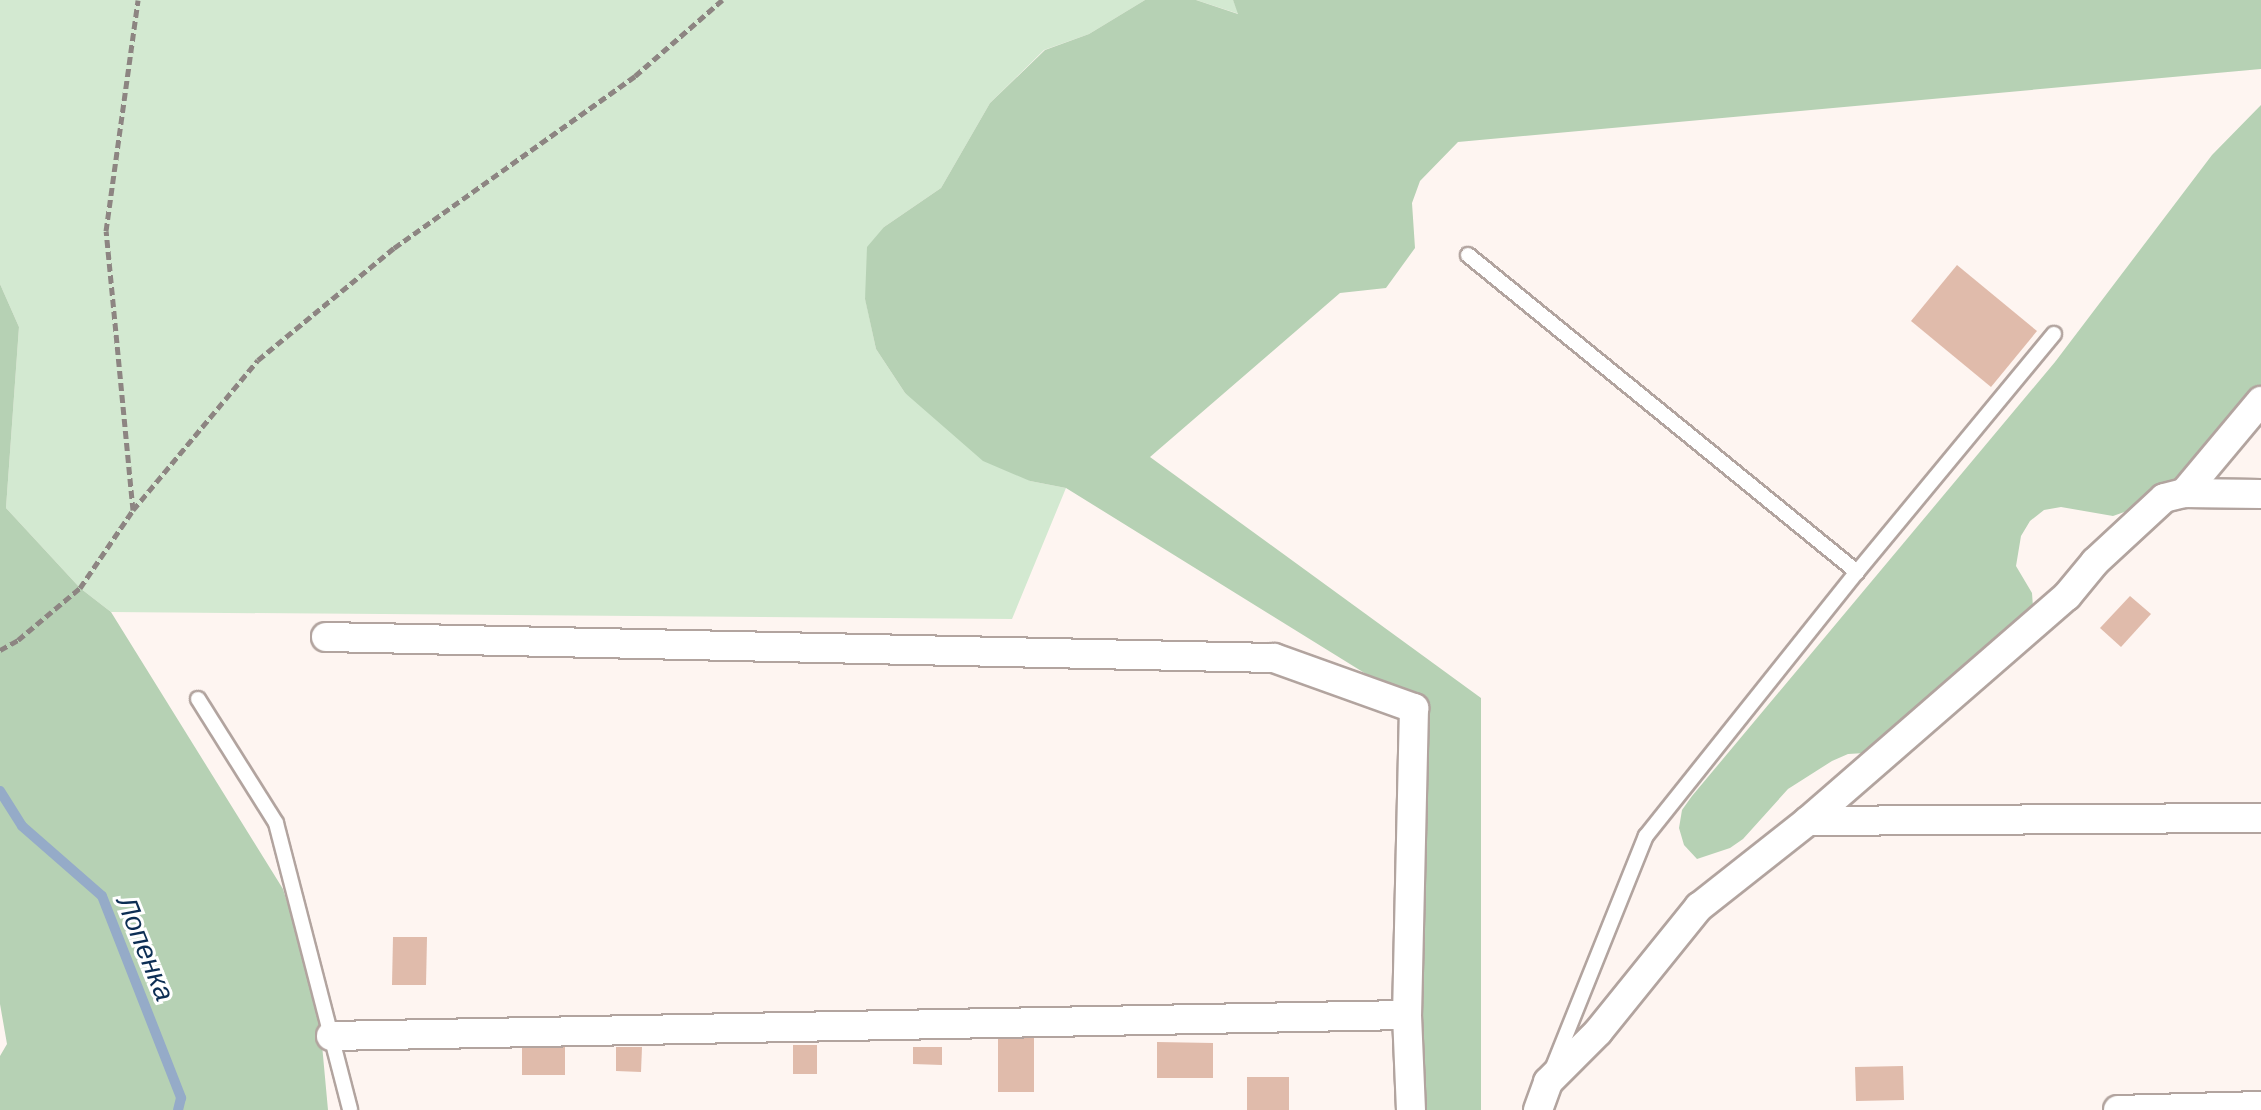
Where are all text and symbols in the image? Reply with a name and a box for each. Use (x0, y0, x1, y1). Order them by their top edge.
water label: Лопенка (111, 891, 183, 1005)

